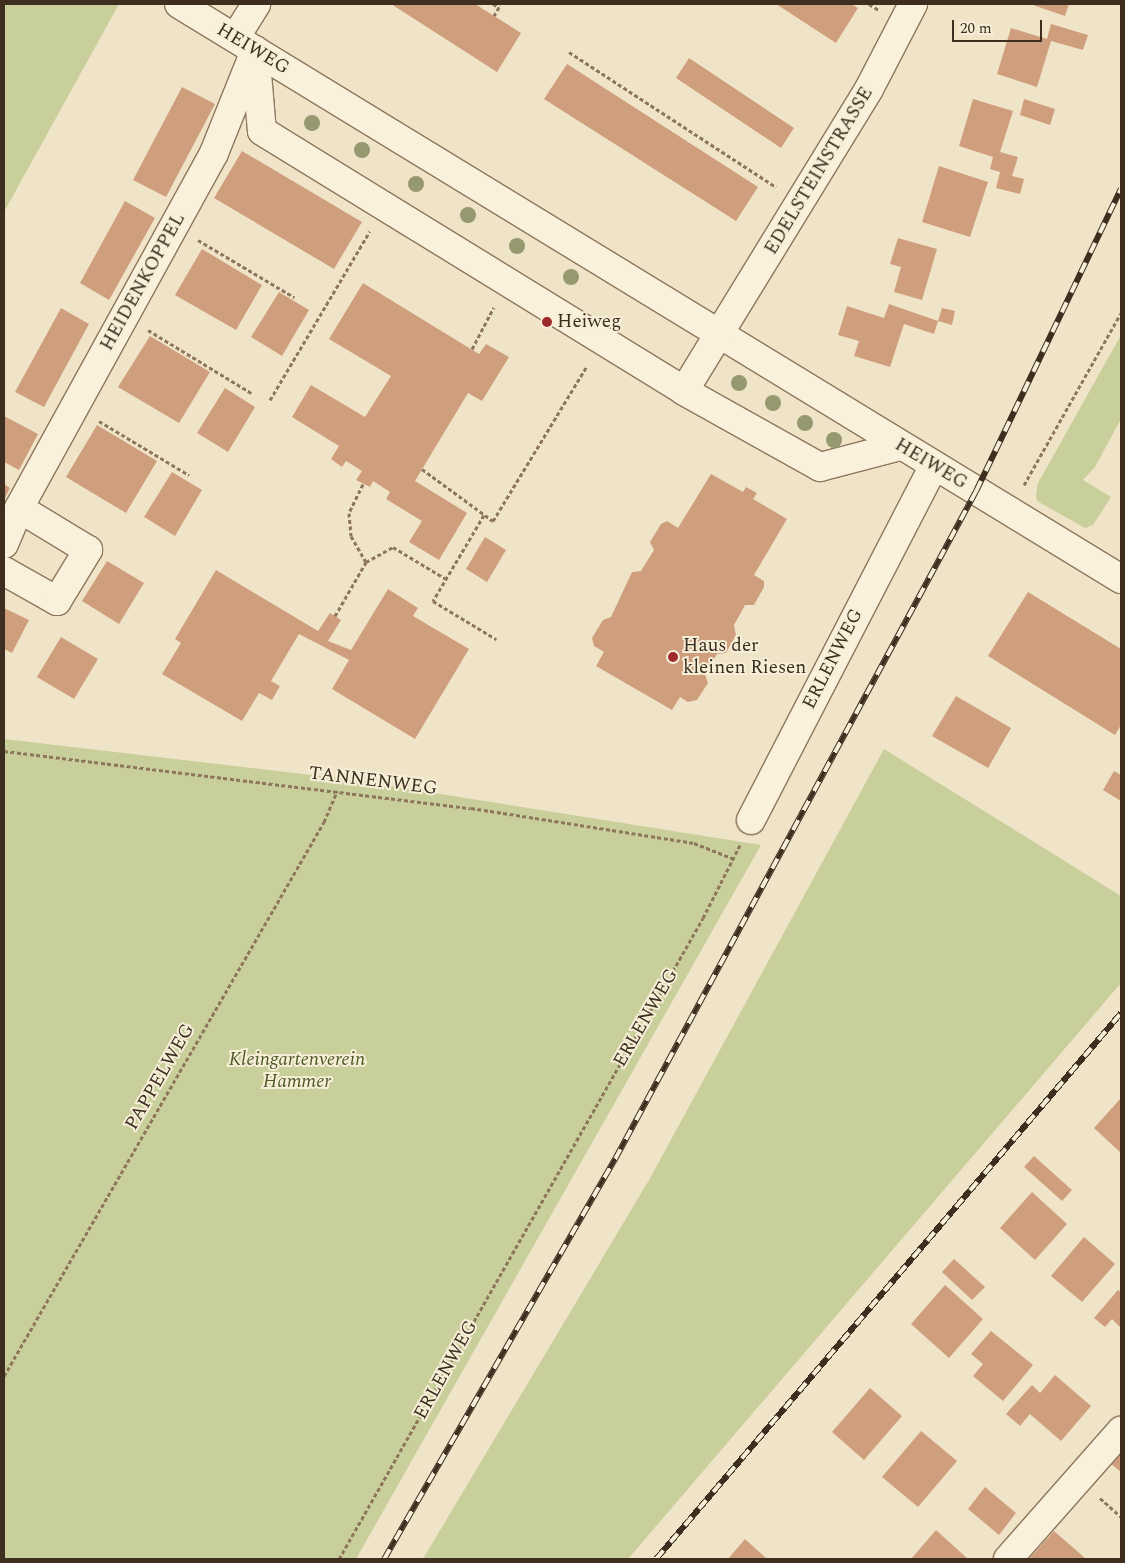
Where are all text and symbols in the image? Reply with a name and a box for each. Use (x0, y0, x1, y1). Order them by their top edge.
scale bar (955, 10, 1045, 42)
text: 20 m (960, 17, 992, 40)
street label: HEIWEG (212, 18, 294, 80)
street label: EDELSTEINSTRASSE (760, 83, 878, 259)
street label: HEIDENKOPPEL (96, 209, 190, 355)
place label: Heiweg (557, 311, 621, 333)
marker: Heiweg (541, 316, 553, 328)
street label: HEIWEG (890, 433, 972, 495)
street label: ERLENWEG (798, 605, 868, 713)
place label: Haus der kleinen Riesen (683, 635, 806, 679)
marker: Haus der kleinen Riesen (667, 651, 679, 663)
street label: TANNENWEG (307, 762, 439, 800)
street label: ERLENWEG (609, 965, 683, 1071)
street label: PAPPELWEG (120, 1020, 200, 1134)
park label: Kleingartenverein Hammer (229, 1049, 365, 1093)
street label: ERLENWEG (409, 1316, 483, 1424)

